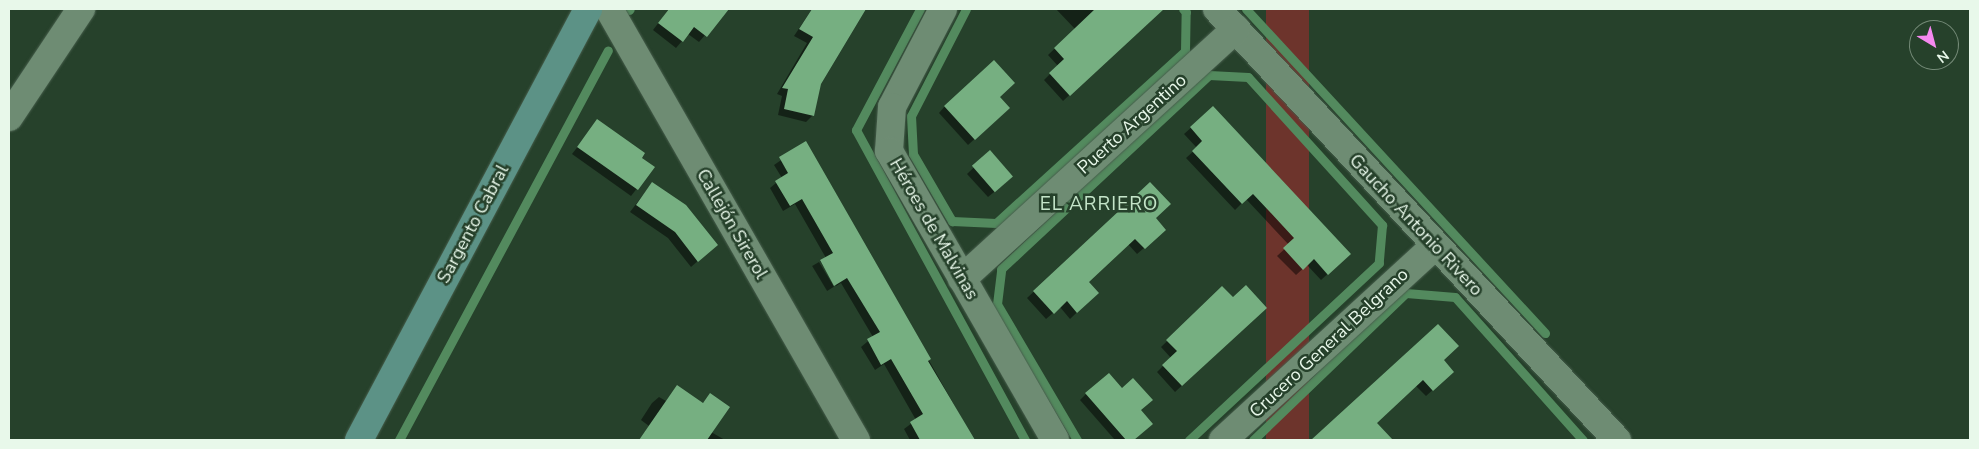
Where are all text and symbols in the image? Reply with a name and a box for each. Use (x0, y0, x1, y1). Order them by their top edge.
north arrow (1909, 20, 1959, 70)
text: N (1933, 46, 1953, 67)
street label: Puerto Argentino (1073, 69, 1191, 179)
street label: Gaucho Antonio Rivero (1345, 150, 1487, 300)
street label: Héroes de Malvinas (885, 155, 983, 303)
street label: Sargento Cabral (433, 161, 513, 287)
street label: Callejón Sirerol (692, 165, 772, 283)
district label: EL ARRIERO (1038, 194, 1160, 216)
street label: Crucero General Belgrano (1245, 264, 1413, 422)

